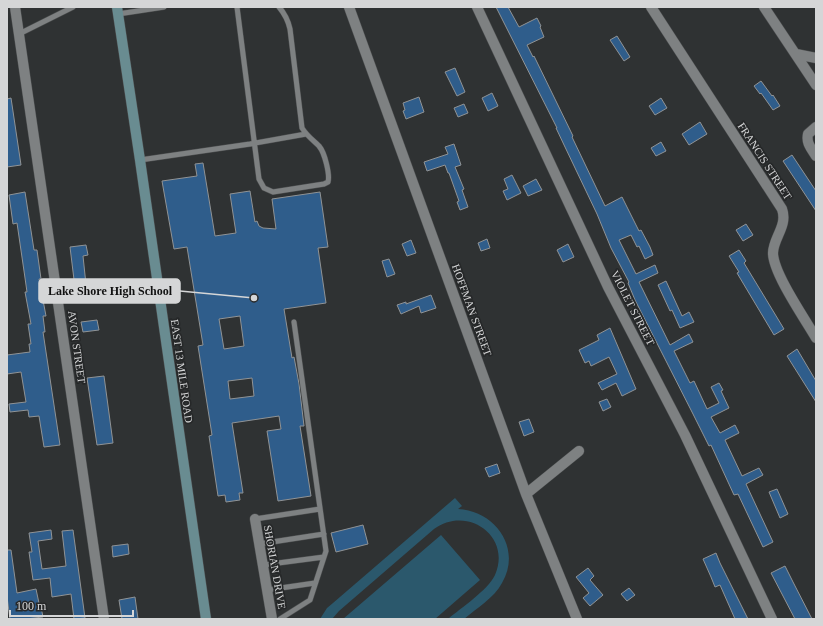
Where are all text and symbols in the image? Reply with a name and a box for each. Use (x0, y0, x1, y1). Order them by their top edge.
street label: FRANCIS STREET (736, 120, 795, 202)
street label: HOFFMAN STREET (450, 262, 494, 358)
street label: VIOLET STREET (609, 268, 657, 348)
callout: Lake Shore High School (39, 279, 180, 303)
text: Lake Shore High School (48, 284, 173, 298)
street label: AVON STREET (66, 310, 88, 384)
street label: EAST 13 MILE ROAD (169, 318, 195, 424)
street label: SHORIAN DRIVE (262, 524, 288, 610)
scale bar (10, 592, 133, 618)
text: 100 m (16, 599, 47, 613)

